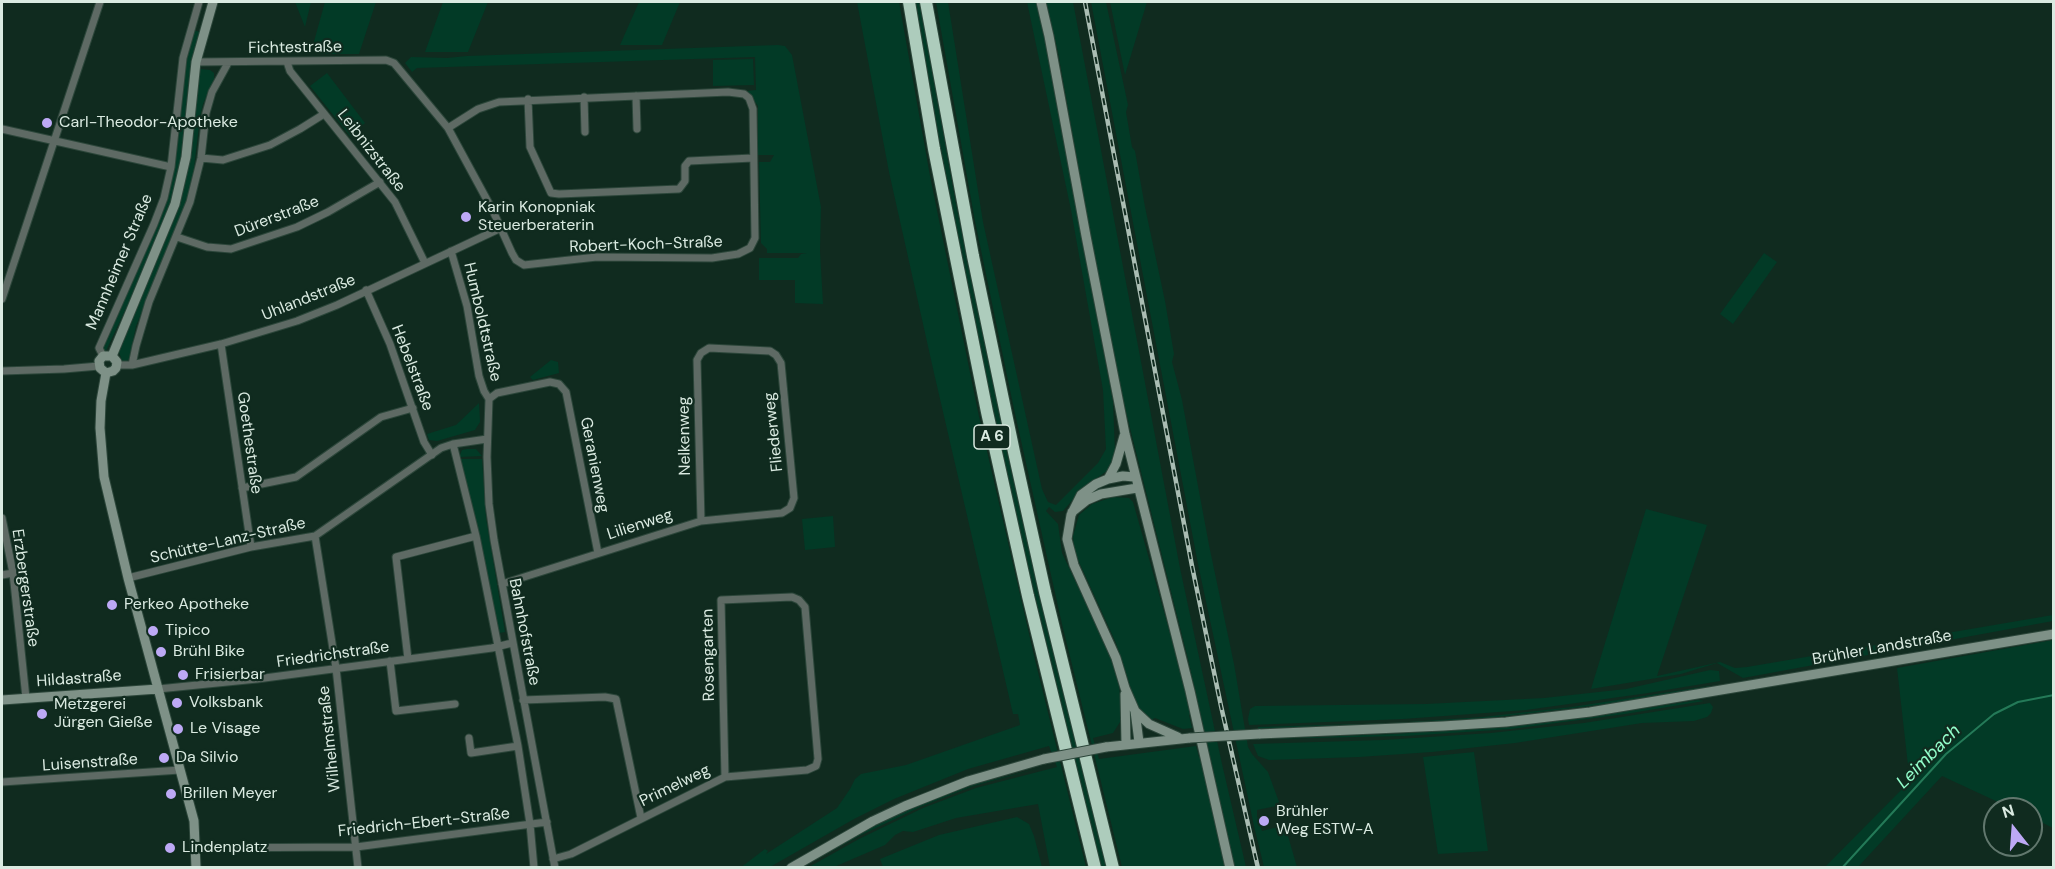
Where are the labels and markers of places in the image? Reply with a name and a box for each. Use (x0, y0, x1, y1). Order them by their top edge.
place label: Carl-Theodor-Apotheke (59, 113, 238, 133)
marker: Carl-Theodor-Apotheke (40, 116, 54, 130)
place label: Karin Konopniak Steuerberaterin (478, 198, 596, 236)
marker: Karin Konopniak Steuerberaterin (459, 210, 473, 224)
place label: Perkeo Apotheke (124, 595, 249, 615)
marker: Perkeo Apotheke (105, 598, 119, 612)
place label: Tipico (165, 621, 210, 641)
marker: Tipico (146, 624, 160, 638)
place label: Brühl Bike (173, 642, 245, 662)
marker: Brühl Bike (154, 645, 168, 659)
place label: Frisierbar (195, 665, 265, 685)
marker: Frisierbar (176, 668, 190, 682)
place label: Volksbank (189, 693, 263, 713)
place label: Metzgerei Jürgen Gieße (54, 695, 153, 733)
marker: Volksbank (170, 696, 184, 710)
marker: Metzgerei Jürgen Gieße (35, 707, 49, 721)
place label: Le Visage (190, 719, 260, 739)
marker: Le Visage (171, 722, 185, 736)
place label: Da Silvio (176, 748, 238, 768)
marker: Da Silvio (157, 751, 171, 765)
place label: Brillen Meyer (183, 784, 277, 804)
marker: Brillen Meyer (164, 787, 178, 801)
place label: Brühler Weg ESTW-A (1276, 802, 1374, 840)
marker: Brühler Weg ESTW-A (1257, 814, 1271, 828)
place label: Lindenplatz (182, 838, 267, 858)
marker: Lindenplatz (163, 841, 177, 855)

